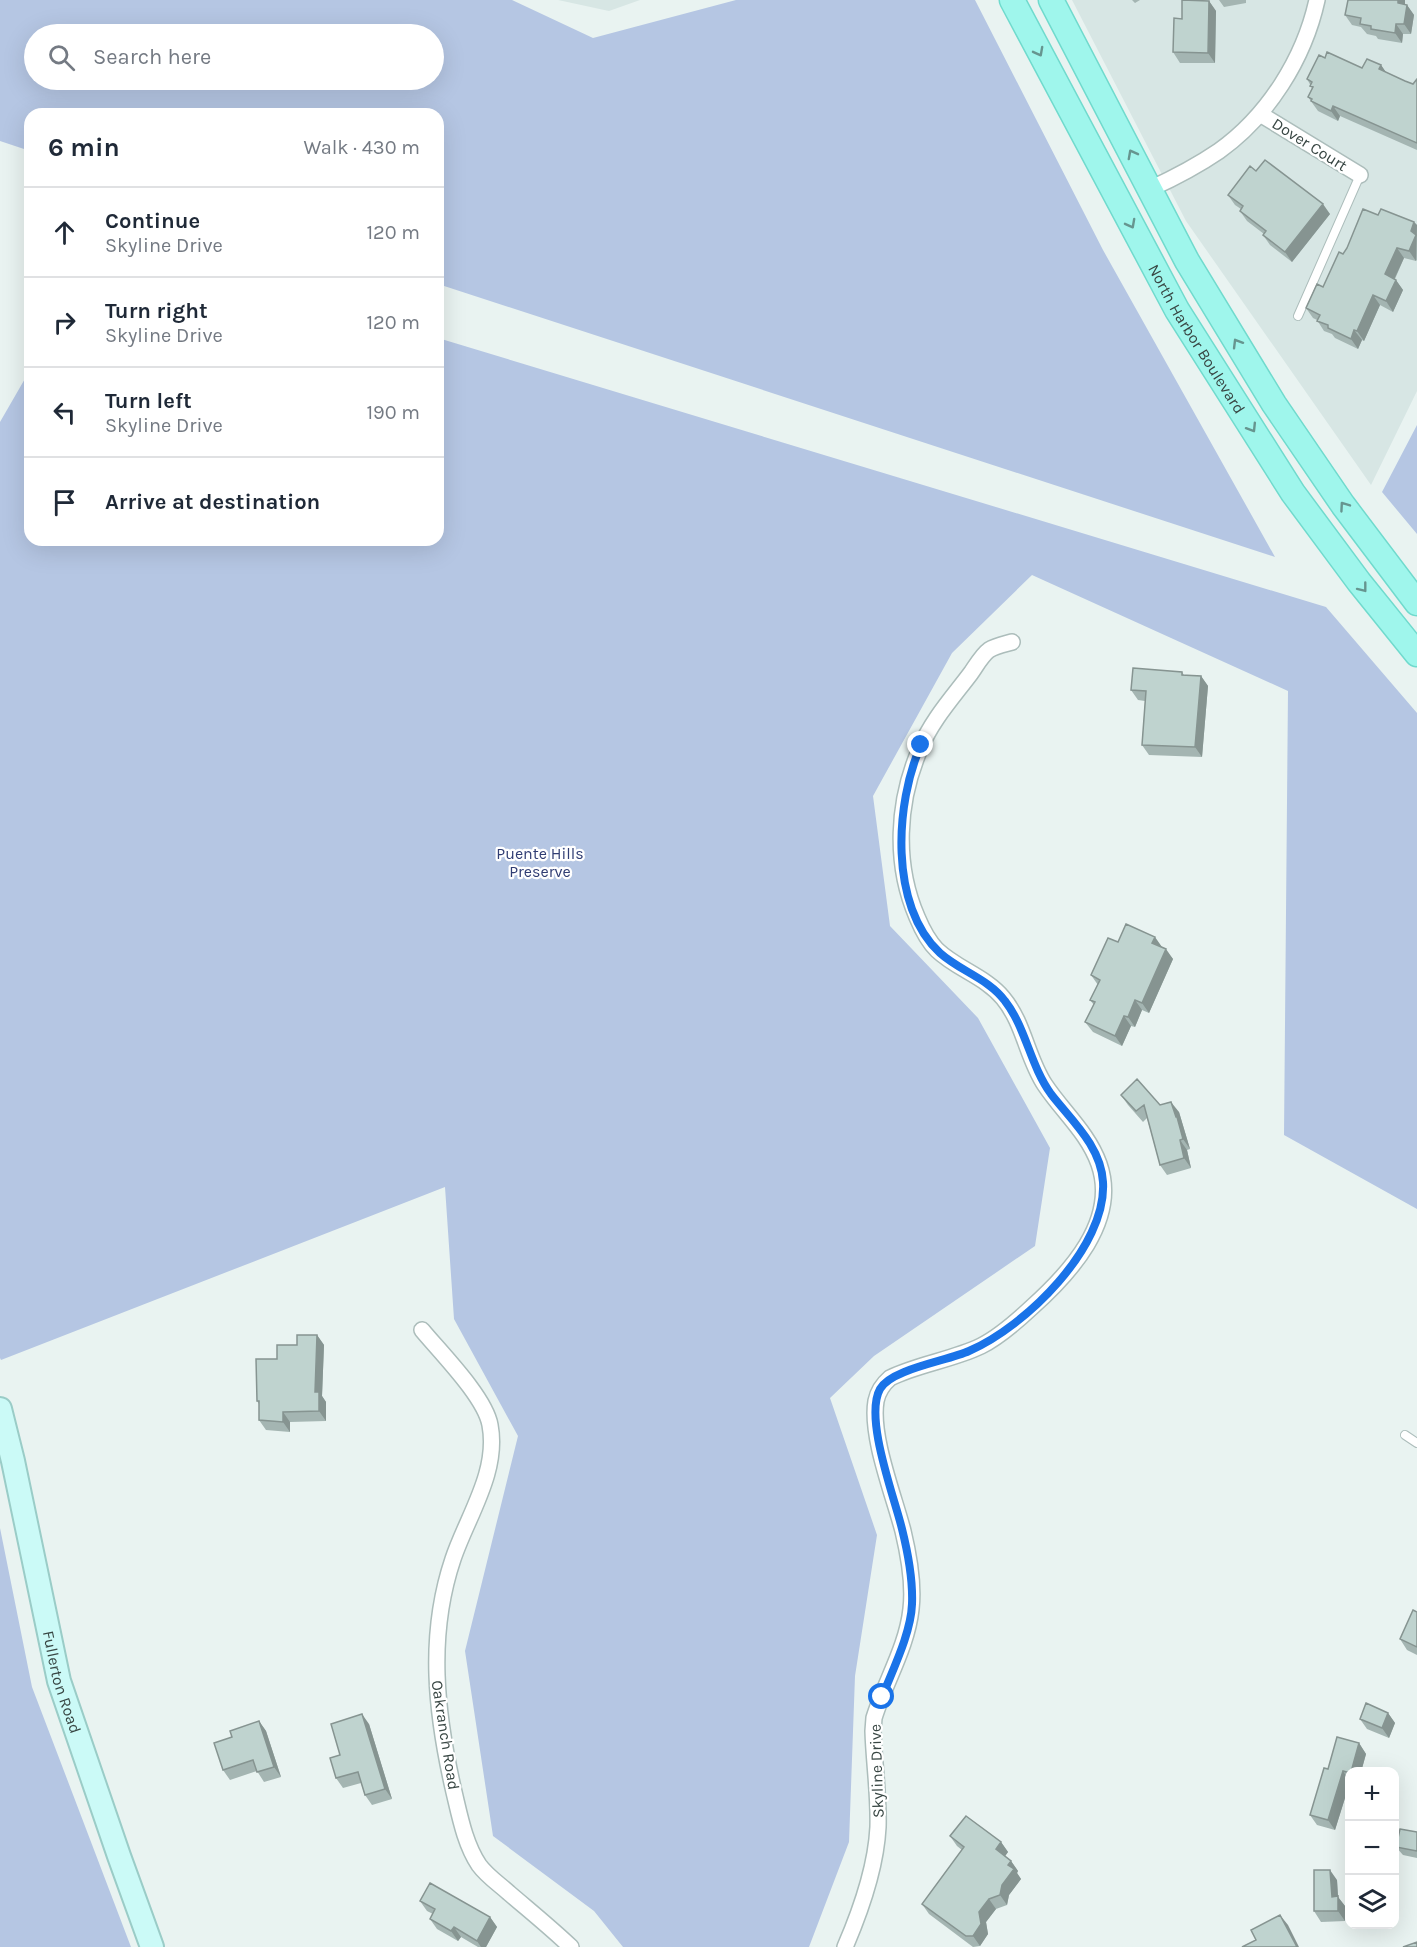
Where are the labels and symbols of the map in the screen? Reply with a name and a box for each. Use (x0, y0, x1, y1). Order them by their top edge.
one-way arrow (1032, 46, 1043, 56)
street label: Dover Court (1269, 114, 1351, 175)
one-way arrow (1128, 150, 1139, 160)
one-way arrow (1124, 218, 1135, 228)
street label: North Harbor Boulevard (1144, 261, 1249, 417)
one-way arrow (1232, 339, 1244, 349)
one-way arrow (1244, 422, 1256, 432)
one-way arrow (1340, 501, 1351, 512)
one-way arrow (1356, 581, 1367, 592)
route end (907, 731, 933, 757)
park label: Puente Hills Preserve (496, 844, 584, 881)
street label: Fullerton Road (39, 1629, 85, 1736)
street label: Oakranch Road (427, 1679, 464, 1791)
route start (868, 1683, 894, 1709)
street label: Skyline Drive (865, 1724, 888, 1818)

